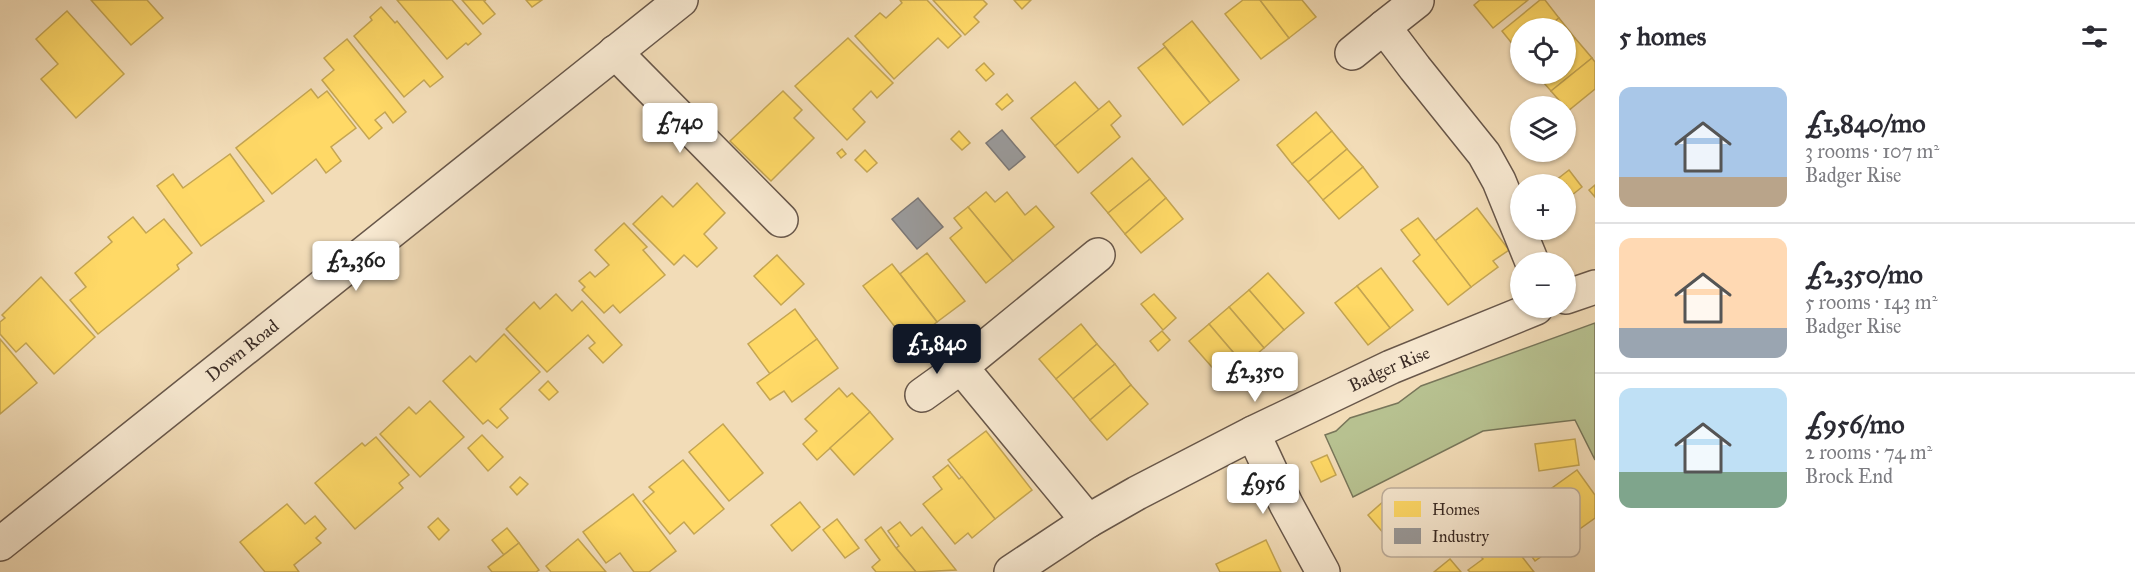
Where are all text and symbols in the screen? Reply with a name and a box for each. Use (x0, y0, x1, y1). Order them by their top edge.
map controls (1510, 18, 1576, 318)
button: locate (1510, 18, 1576, 84)
text: 5 homes (1619, 20, 1706, 52)
icon: filters (2078, 20, 2111, 53)
button: layers (1510, 96, 1576, 162)
pin: £740 (644, 103, 716, 154)
text: £1,840/mo (1805, 107, 1926, 139)
text: £740 (657, 110, 703, 134)
icon: home (1667, 111, 1739, 183)
text: 3 rooms · 107 m² (1805, 139, 1939, 163)
text: Badger Rise (1805, 163, 1901, 187)
button: + (1510, 174, 1576, 240)
pin: £2,360 (307, 241, 405, 292)
text: £2,360 (326, 248, 386, 272)
button: − (1510, 252, 1576, 318)
text: £2,350/mo (1805, 258, 1923, 290)
icon: home (1667, 262, 1739, 334)
text: 5 rooms · 143 m² (1805, 290, 1937, 314)
text: Badger Rise (1805, 314, 1901, 338)
street label: Down Road (201, 315, 283, 386)
pin: £1,840 (888, 324, 986, 375)
text: £1,840 (907, 331, 967, 355)
street label: Badger Rise (1345, 341, 1433, 397)
pin: £2,350 (1206, 352, 1304, 403)
text: £2,350 (1226, 359, 1284, 383)
text: £956/mo (1805, 408, 1905, 440)
icon: home (1667, 412, 1739, 484)
text: 2 rooms · 74 m² (1805, 440, 1932, 464)
pin: £956 (1227, 464, 1299, 515)
text: Brock End (1805, 464, 1893, 488)
text: £956 (1241, 471, 1285, 495)
legend (1382, 488, 1580, 557)
text: Homes (1432, 500, 1480, 519)
text: Industry (1432, 527, 1490, 546)

